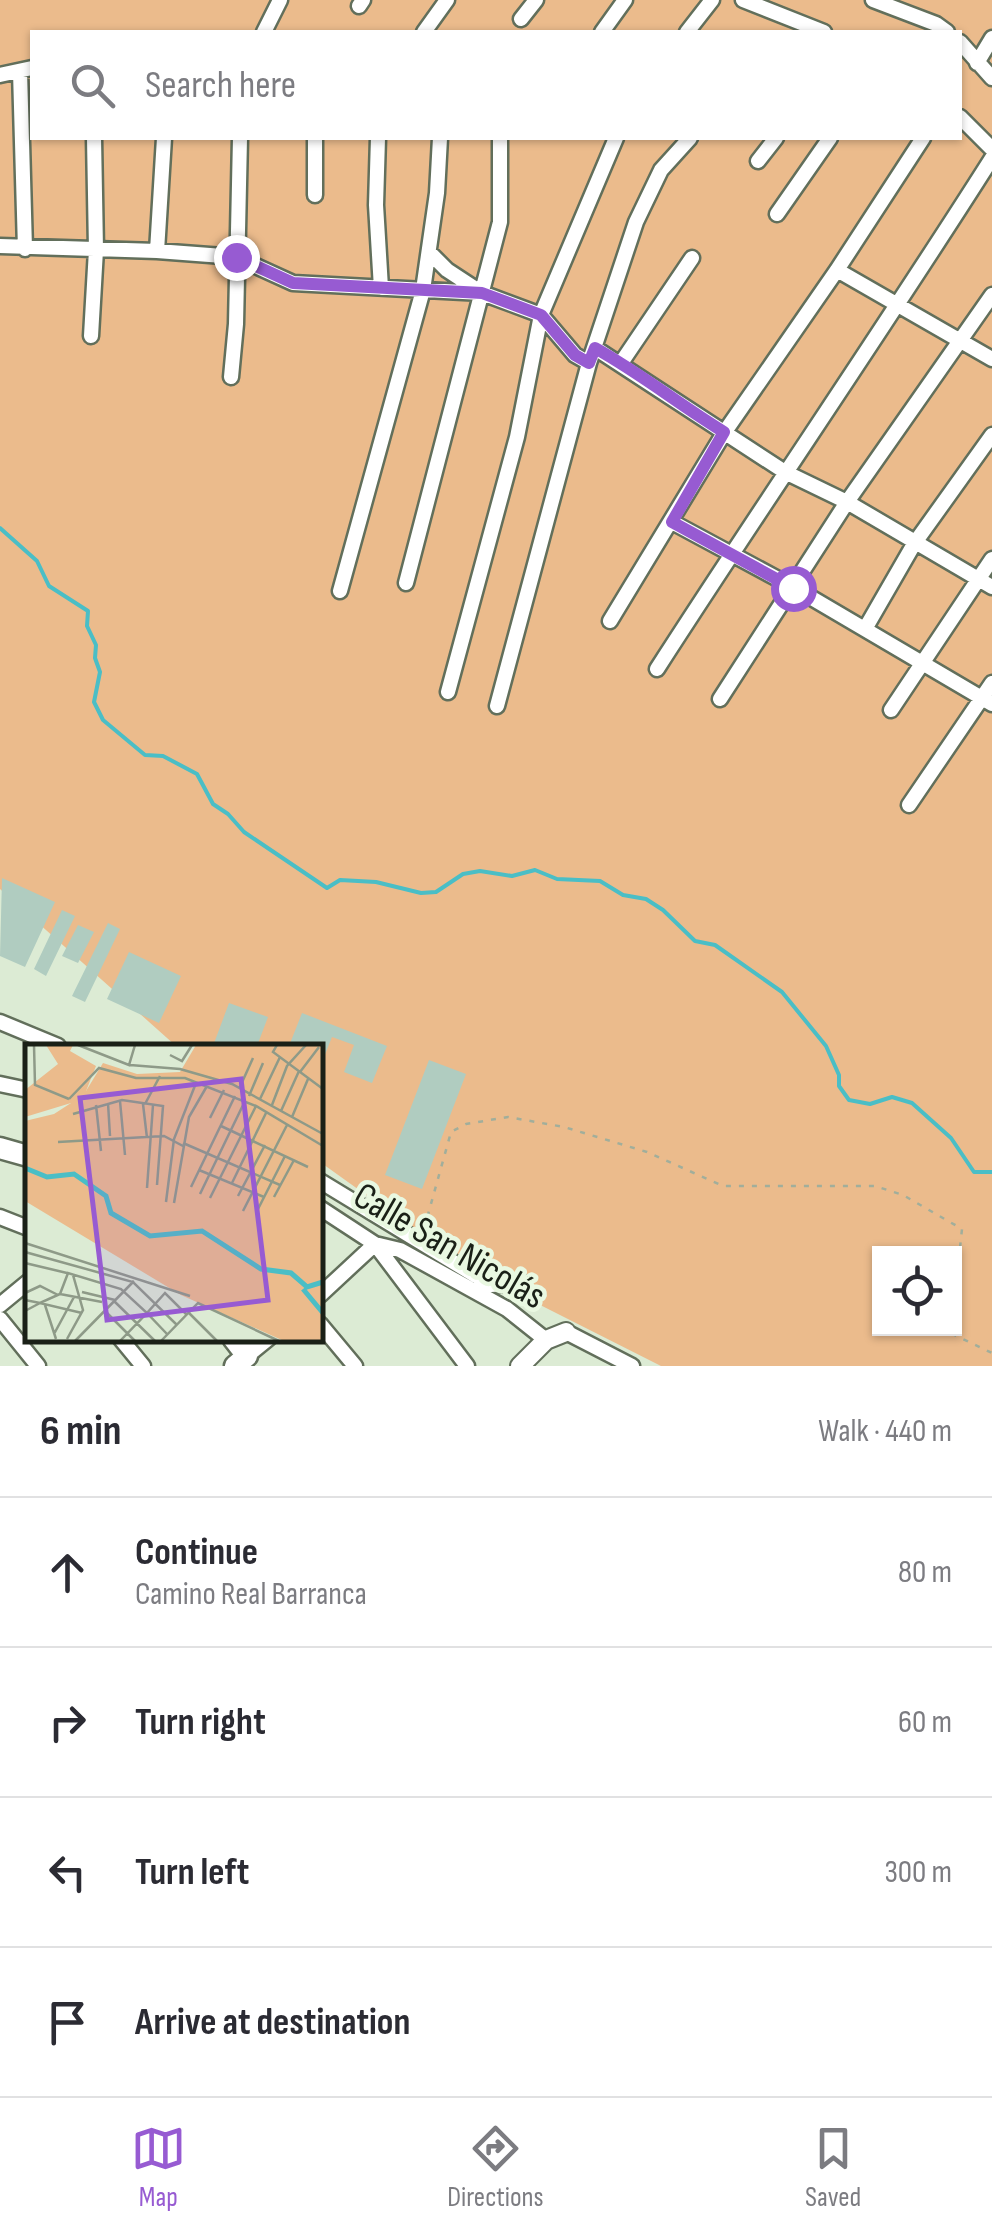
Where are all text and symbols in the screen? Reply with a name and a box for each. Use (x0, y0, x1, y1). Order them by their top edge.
search box (30, 30, 962, 140)
icon: search (65, 58, 120, 113)
text: Search here (145, 63, 296, 108)
route end (214, 235, 260, 281)
route start (771, 566, 817, 612)
inset map (25, 1044, 322, 1341)
street label: Calle San Nicolás (345, 1173, 553, 1319)
map controls (872, 1246, 962, 1336)
button: locate (872, 1246, 962, 1336)
text: 6 min (40, 1406, 121, 1457)
text: Walk · 440 m (818, 1412, 952, 1451)
text: Continue (135, 1530, 258, 1575)
icon: ahead (40, 1545, 95, 1600)
text: 80 m (898, 1553, 952, 1592)
text: Camino Real Barranca (135, 1575, 367, 1614)
icon: right (40, 1695, 95, 1750)
text: Turn right (135, 1700, 266, 1745)
text: 60 m (898, 1703, 952, 1742)
icon: left (40, 1845, 95, 1900)
text: Turn left (135, 1850, 249, 1895)
text: 300 m (884, 1853, 952, 1892)
icon: arrive (40, 1995, 95, 2050)
text: Arrive at destination (135, 2000, 410, 2045)
tab: Map (131, 2121, 186, 2214)
tab: Directions (447, 2121, 544, 2214)
tab: Saved (805, 2121, 861, 2214)

